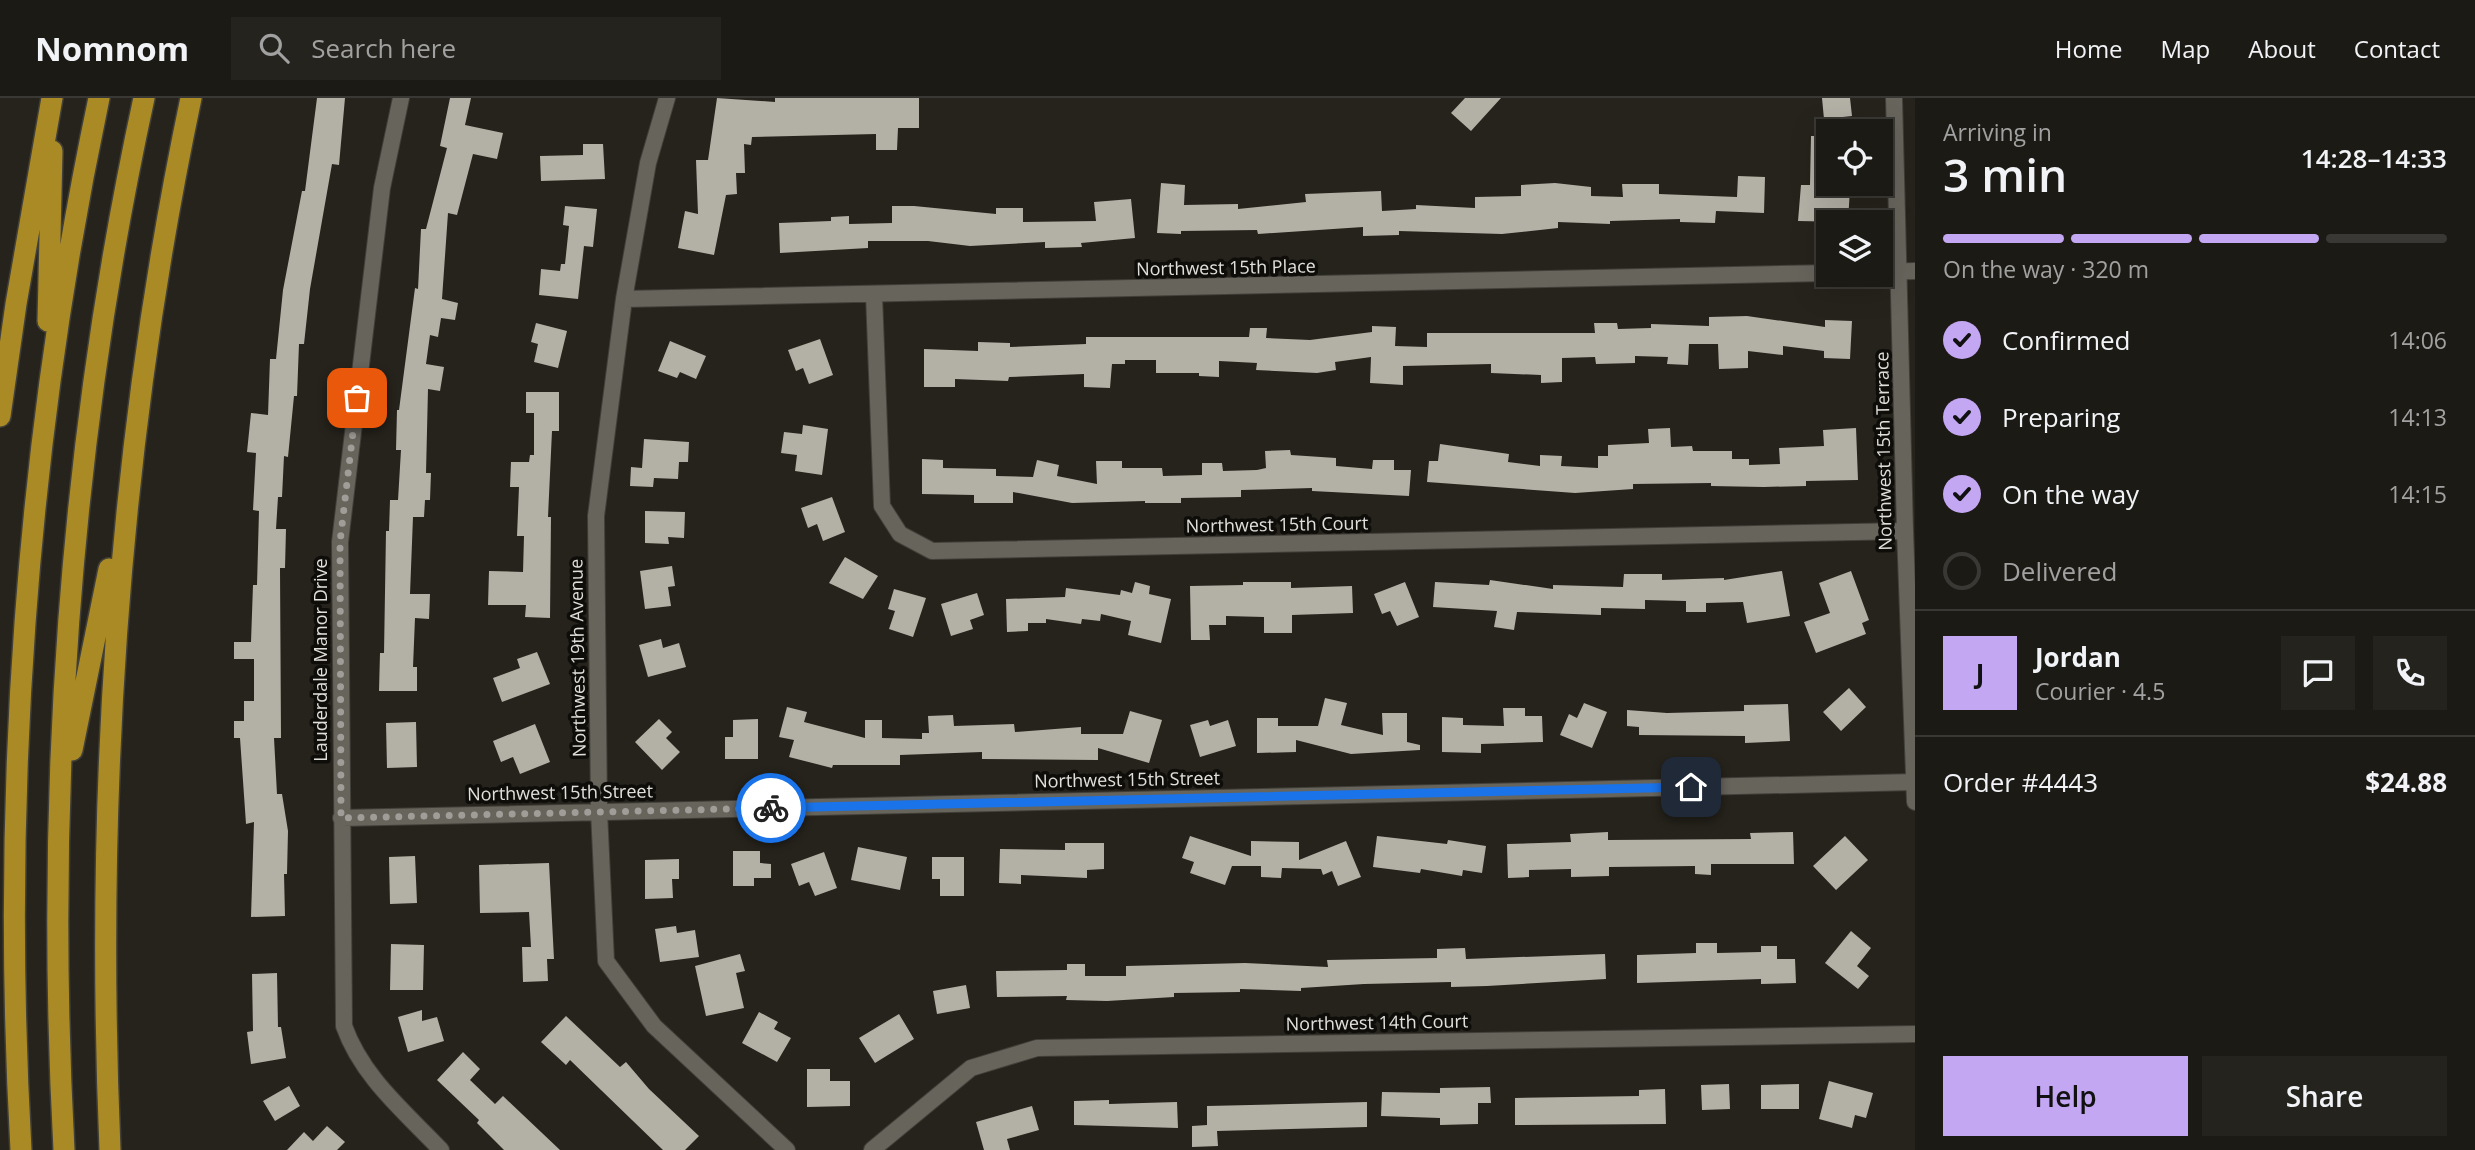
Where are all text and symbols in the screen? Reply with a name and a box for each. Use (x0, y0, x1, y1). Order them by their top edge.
search box (231, 17, 721, 80)
text: Nomnom (35, 26, 189, 71)
icon: search (255, 29, 293, 67)
text: Search here (311, 30, 456, 66)
text: Home (2055, 32, 2123, 65)
text: Map (2161, 32, 2210, 65)
text: About (2248, 32, 2316, 65)
text: Contact (2354, 32, 2440, 65)
text: Arriving in (1943, 116, 2052, 148)
map controls (1816, 119, 1893, 287)
button: locate (1816, 119, 1893, 196)
text: 14:28–14:33 (2301, 140, 2447, 176)
text: 3 min (1943, 143, 2067, 205)
button: layers (1816, 210, 1893, 287)
street label: Northwest 15th Place (1136, 253, 1316, 281)
text: On the way · 320 m (1943, 253, 2149, 285)
icon: check (1943, 321, 1981, 359)
text: Confirmed (2002, 322, 2130, 358)
text: 14:06 (2388, 324, 2447, 356)
street label: Northwest 15th Terrace (1869, 351, 1897, 551)
pin (327, 368, 387, 428)
icon: bag (338, 379, 376, 417)
icon: check (1943, 398, 1981, 436)
text: Preparing (2002, 399, 2120, 435)
text: 14:13 (2388, 401, 2447, 433)
icon: check (1943, 475, 1981, 513)
text: On the way (2002, 476, 2139, 512)
text: 14:15 (2388, 478, 2447, 510)
street label: Northwest 15th Court (1185, 510, 1368, 538)
text: Delivered (2002, 553, 2117, 589)
street label: Lauderdale Manor Drive (308, 558, 332, 762)
street label: Northwest 19th Avenue (563, 559, 591, 757)
button: chat (2281, 636, 2355, 710)
button: phone (2373, 636, 2447, 710)
text: Jordan (2035, 639, 2121, 675)
text: J (1976, 655, 1984, 691)
text: Courier · 4.5 (2035, 675, 2165, 707)
pin (1661, 757, 1721, 817)
text: Order #4443 (1943, 764, 2098, 800)
text: $24.88 (2365, 764, 2447, 800)
street label: Northwest 15th Street (1034, 765, 1220, 793)
icon: home (1672, 768, 1710, 806)
courier (736, 773, 806, 843)
street label: Northwest 15th Street (467, 778, 653, 806)
icon: bike (752, 789, 790, 827)
street label: Northwest 14th Court (1285, 1008, 1468, 1036)
button: Help (1943, 1056, 2188, 1136)
button: Share (2202, 1056, 2447, 1136)

